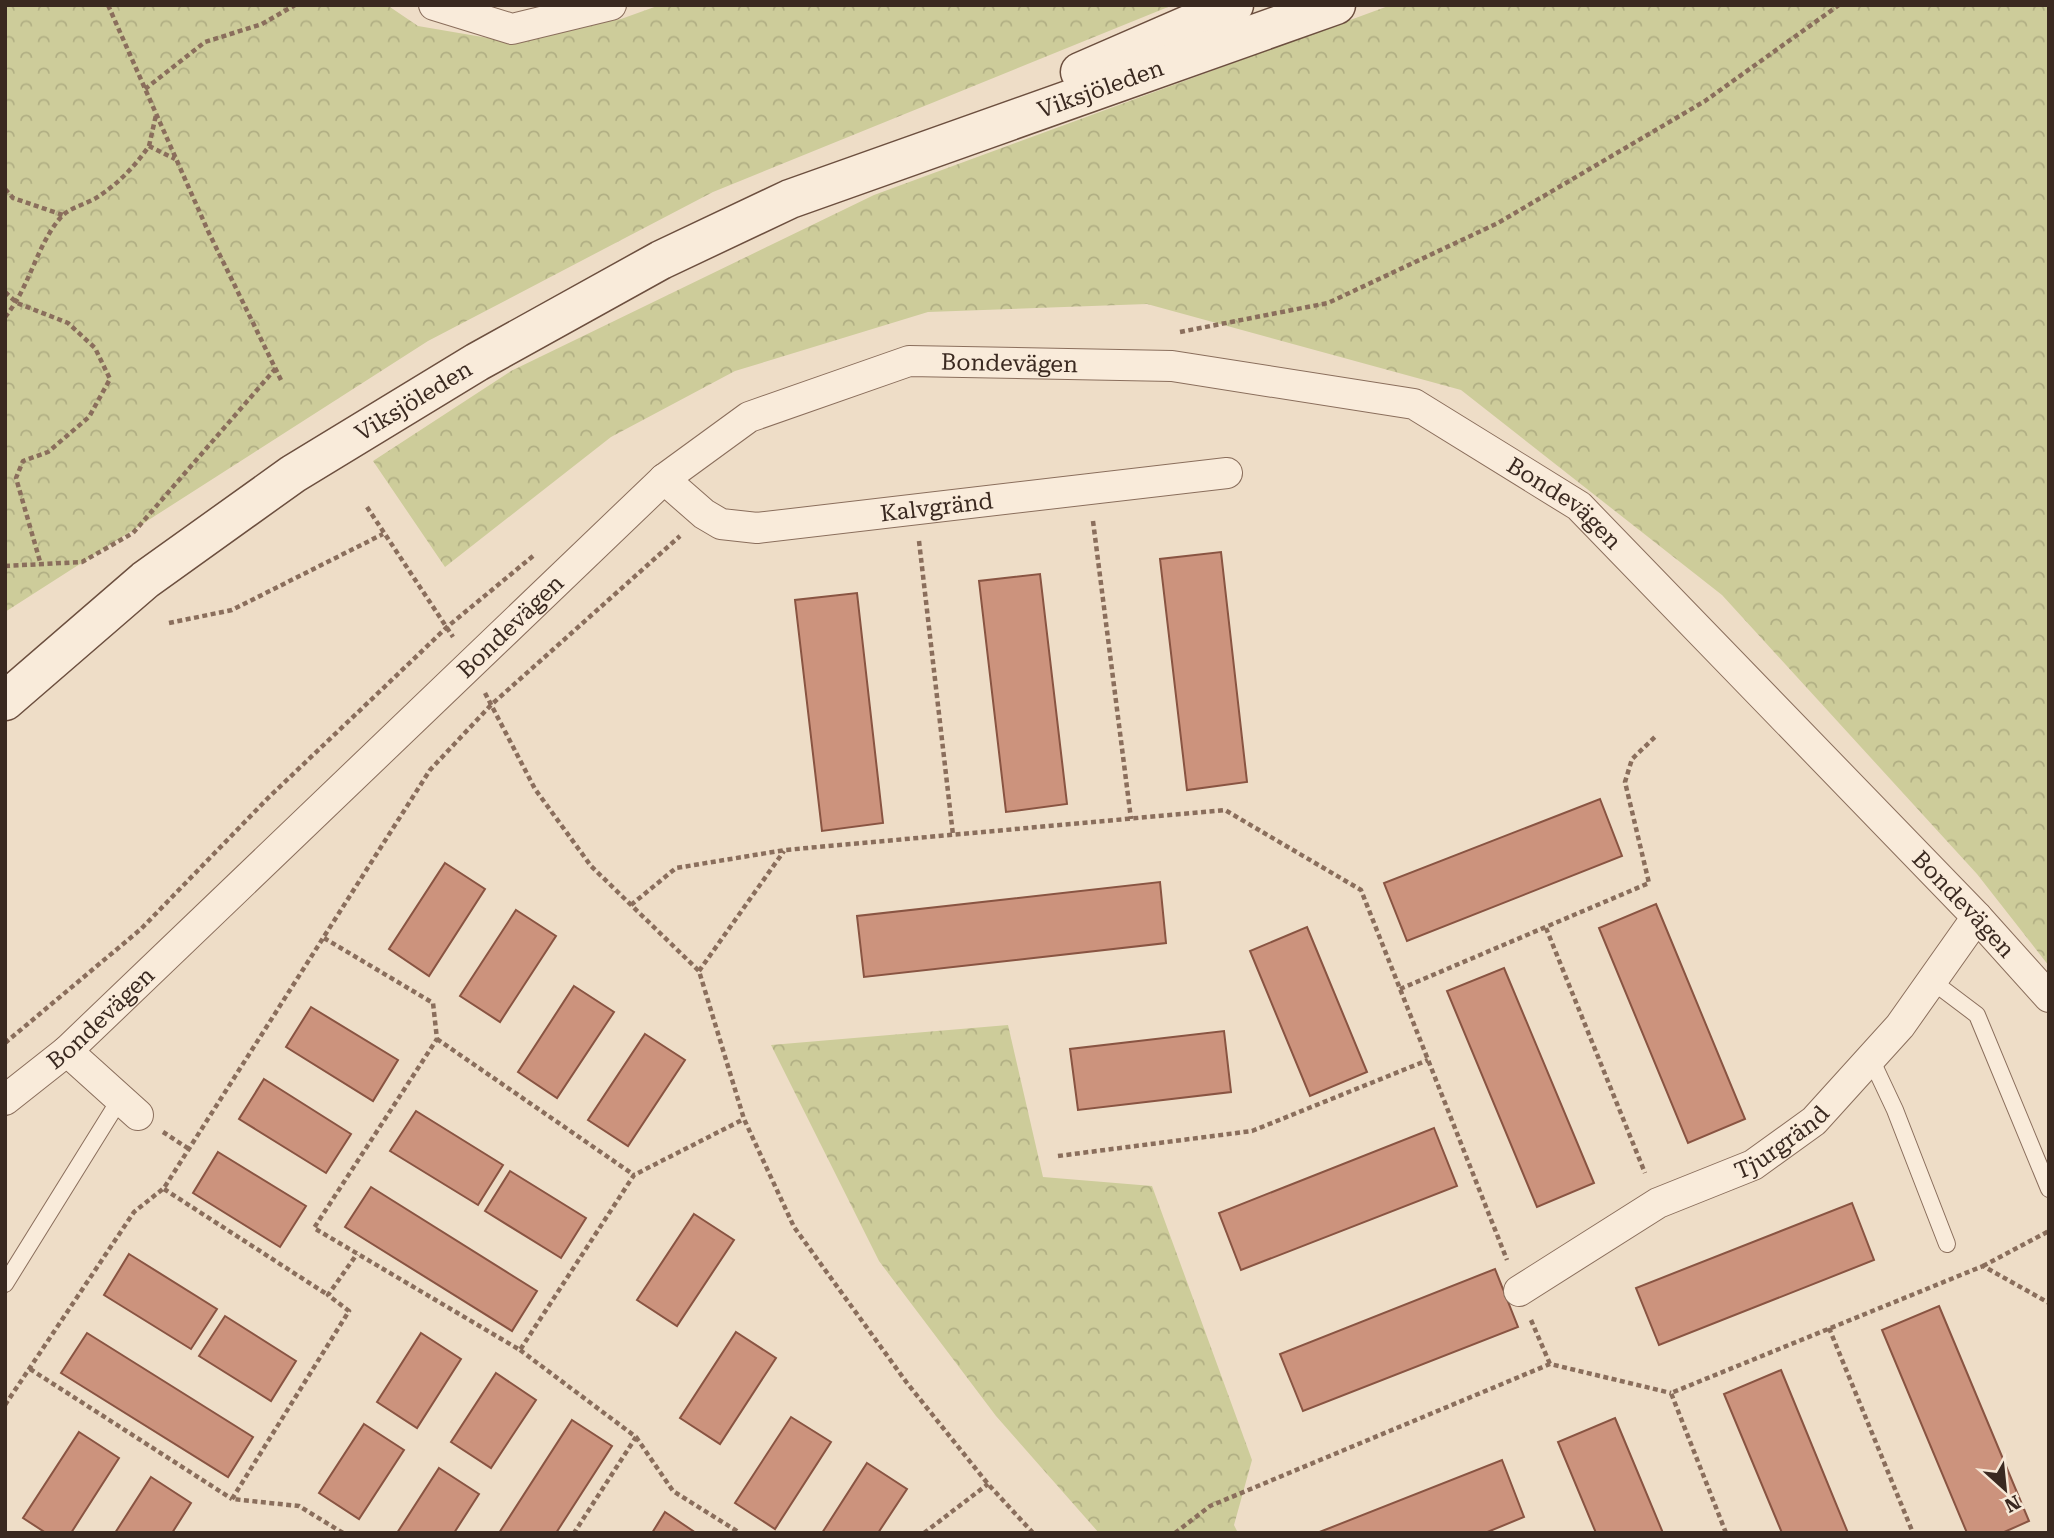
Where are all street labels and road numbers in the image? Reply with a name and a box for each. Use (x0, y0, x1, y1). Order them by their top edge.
street label: Viksjöleden (1034, 54, 1167, 123)
street label: Bondevägen (941, 348, 1078, 378)
street label: Viksjöleden (350, 355, 477, 447)
street label: Bondevägen (1502, 451, 1627, 555)
street label: Kalvgränd (879, 487, 995, 527)
street label: Bondevägen (452, 569, 569, 683)
street label: Bondevägen (1907, 845, 2020, 963)
street label: Bondevägen (42, 961, 160, 1075)
street label: Tjurgränd (1730, 1100, 1835, 1185)

